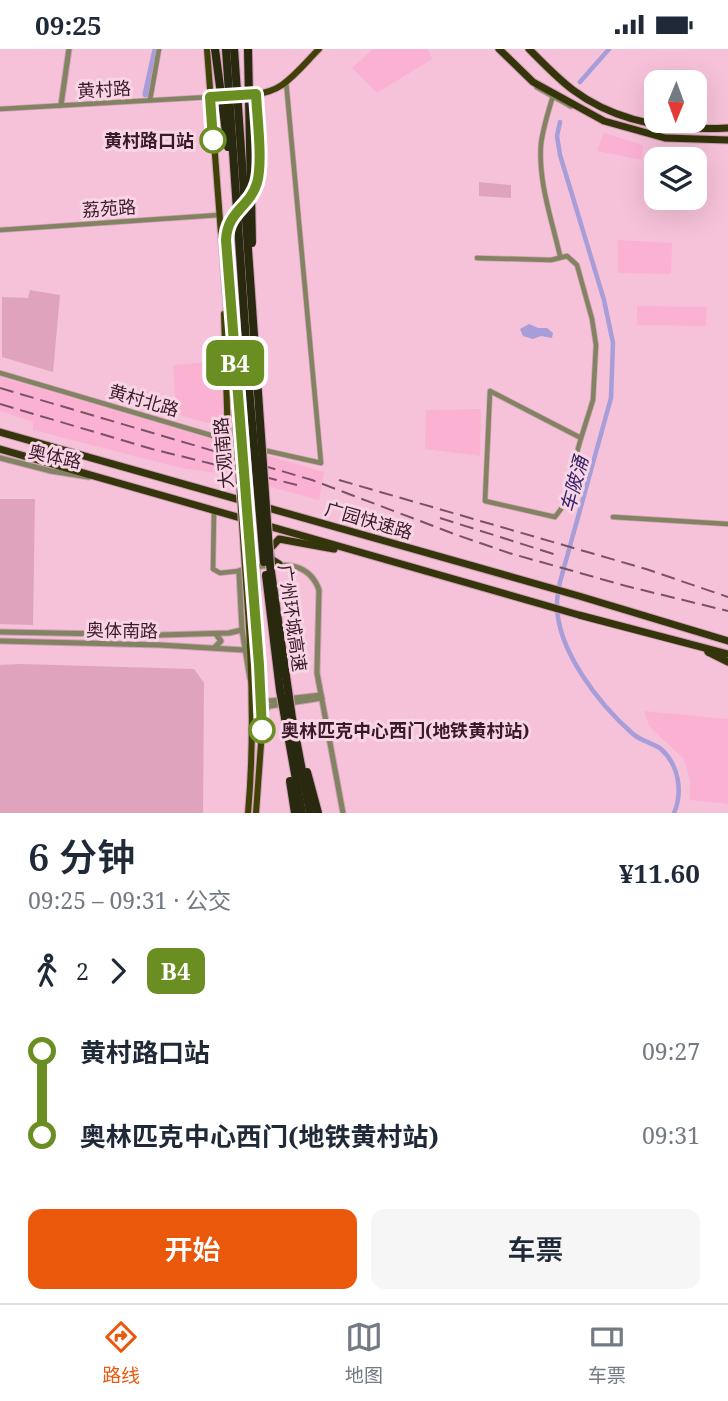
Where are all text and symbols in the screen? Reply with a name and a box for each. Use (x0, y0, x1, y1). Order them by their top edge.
text: 09:25 (35, 7, 102, 43)
north arrow (644, 70, 707, 133)
map controls (644, 70, 707, 210)
street label: 黄村路 (76, 76, 132, 102)
marker: 黄村路口站 (200, 127, 226, 153)
place label: 黄村路口站 (104, 128, 194, 152)
button: layers (644, 147, 707, 210)
street label: 荔苑路 (81, 194, 137, 222)
line badge: B4 (204, 340, 266, 386)
text: B4 (220, 346, 250, 379)
street label: 黄村北路 (106, 379, 182, 421)
street label: 大观南路 (208, 416, 238, 490)
street label: 奥体路 (26, 439, 84, 473)
water label: 车陂涌 (554, 451, 594, 515)
street label: 广园快速路 (322, 496, 416, 544)
street label: 广州环城高速 (274, 563, 312, 673)
street label: 奥体南路 (86, 617, 158, 643)
marker: 奥林匹克中心西门(地铁黄村站) (249, 717, 275, 743)
place label: 奥林匹克中心西门(地铁黄村站) (281, 718, 529, 742)
text: 6 分钟 (28, 830, 135, 882)
text: ¥11.60 (619, 855, 700, 891)
text: 09:25 – 09:31 · 公交 (28, 884, 231, 916)
icon: walk (28, 952, 66, 990)
icon: forward (99, 952, 137, 990)
text: B4 (161, 954, 191, 987)
text: 2 (76, 955, 89, 987)
text: 黄村路口站 (80, 1034, 210, 1070)
text: 09:27 (642, 1035, 700, 1067)
text: 奥林匹克中心西门(地铁黄村站) (80, 1118, 439, 1154)
text: 09:31 (642, 1119, 700, 1151)
button: 开始 (28, 1209, 357, 1289)
button: 车票 (371, 1209, 700, 1289)
tab: 路线 (102, 1318, 140, 1388)
tab: 地图 (345, 1318, 383, 1388)
tab: 车票 (588, 1318, 626, 1388)

